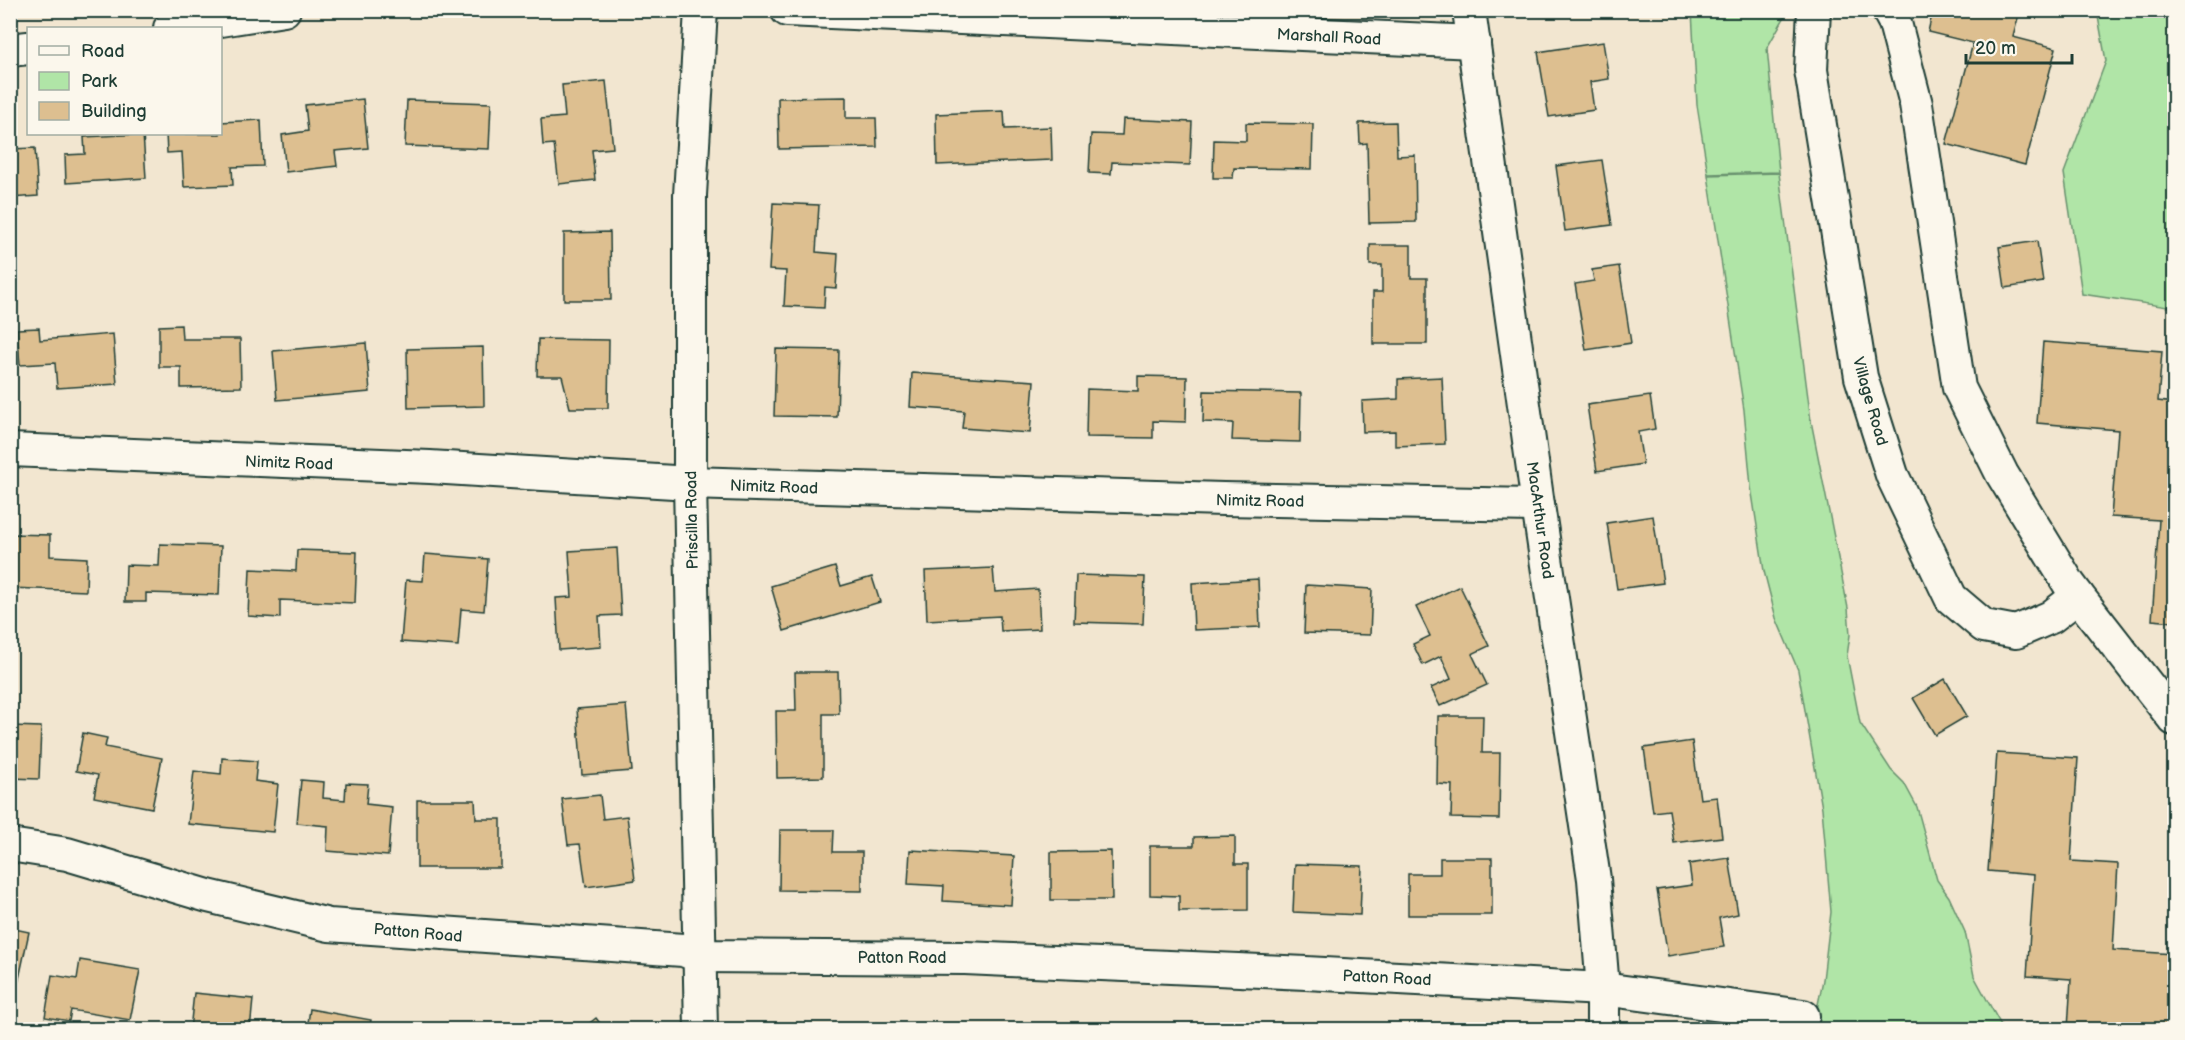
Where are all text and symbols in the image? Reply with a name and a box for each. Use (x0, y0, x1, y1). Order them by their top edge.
street label: Marshall Road (1276, 25, 1382, 50)
legend (27, 27, 222, 135)
scale bar (1966, 27, 2072, 65)
text: 20 m (1975, 38, 2016, 59)
text: Road (81, 41, 125, 62)
text: Park (81, 71, 117, 92)
text: Building (81, 101, 147, 122)
street label: Village Road (1848, 355, 1891, 448)
street label: Nimitz Road (244, 452, 333, 475)
street label: MacArthur Road (1522, 460, 1557, 580)
street label: Priscilla Road (682, 470, 703, 570)
street label: Nimitz Road (729, 476, 818, 499)
street label: Nimitz Road (1216, 491, 1304, 512)
street label: Patton Road (373, 920, 463, 947)
street label: Patton Road (858, 949, 946, 968)
street label: Patton Road (1342, 967, 1432, 990)

